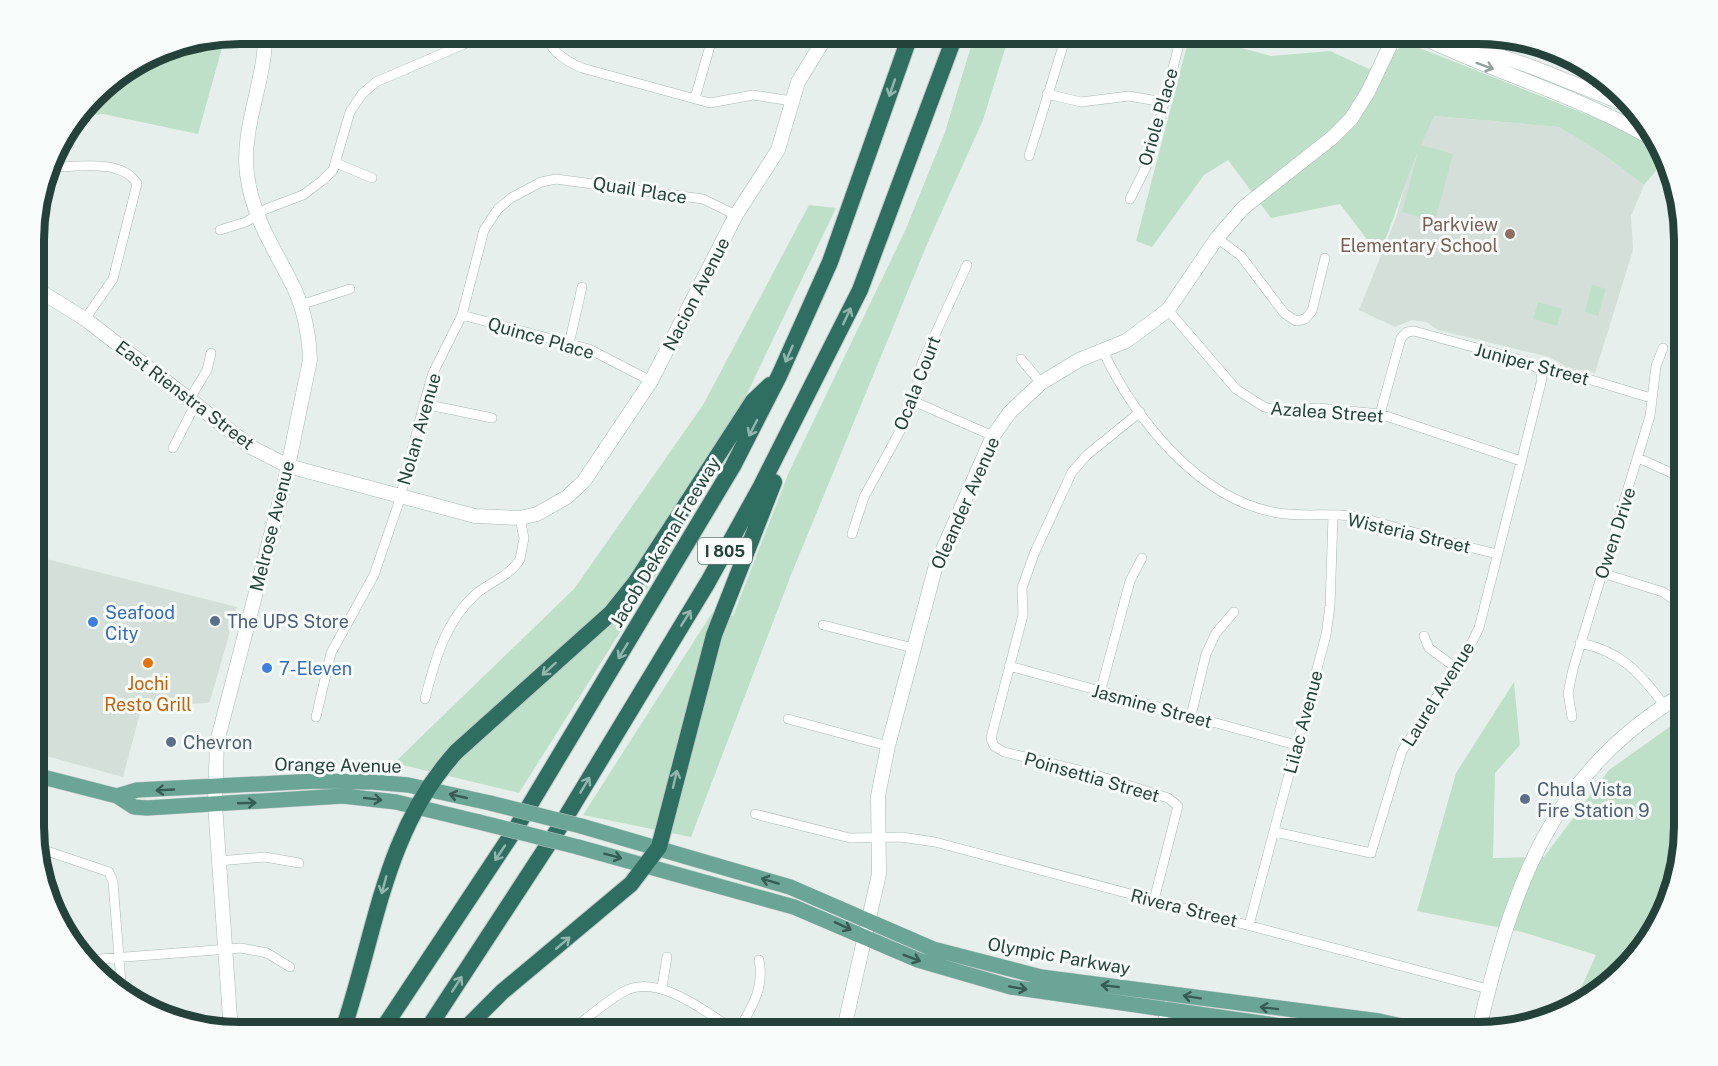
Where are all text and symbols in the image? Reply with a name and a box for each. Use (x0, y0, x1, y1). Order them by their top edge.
one-way arrow (1475, 62, 1494, 73)
street label: Oriole Place (1134, 66, 1182, 168)
one-way arrow (886, 78, 897, 97)
street label: Quail Place (591, 172, 689, 208)
place label: Parkview Elementary School (1340, 214, 1498, 256)
marker: Parkview Elementary School (1503, 227, 1517, 241)
street label: Nacion Avenue (658, 234, 734, 354)
one-way arrow (842, 308, 854, 326)
street label: Quince Place (485, 313, 597, 363)
street label: Ocala Court (889, 333, 945, 433)
street label: East Rienstra Street (112, 336, 258, 454)
street label: Juniper Street (1473, 339, 1591, 389)
one-way arrow (783, 345, 794, 363)
street label: Nolan Avenue (393, 371, 445, 487)
street label: Azalea Street (1270, 398, 1384, 426)
one-way arrow (746, 419, 758, 437)
street label: Oleander Avenue (926, 434, 1004, 572)
street label: Jacob Dekema Freeway (606, 453, 724, 631)
street label: Melrose Avenue (246, 459, 298, 593)
street label: Owen Drive (1590, 485, 1640, 581)
street label: Wisteria Street (1345, 509, 1473, 557)
road number: I 805 (698, 538, 752, 564)
place label: Seafood City (105, 602, 175, 644)
one-way arrow (679, 609, 692, 626)
place label: The UPS Store (227, 611, 349, 632)
marker: The UPS Store (208, 614, 222, 628)
marker: Seafood City (86, 615, 100, 629)
street label: Laurel Avenue (1397, 638, 1479, 750)
one-way arrow (617, 642, 629, 659)
marker: Jochi Resto Grill (141, 656, 155, 670)
place label: 7-Eleven (279, 658, 352, 679)
marker: 7-Eleven (260, 661, 274, 675)
one-way arrow (542, 662, 557, 676)
street label: Lilac Avenue (1279, 668, 1327, 776)
place label: Jochi Resto Grill (104, 673, 192, 715)
street label: Jasmine Street (1090, 680, 1214, 732)
place label: Chevron (183, 732, 252, 753)
marker: Chevron (164, 735, 178, 749)
street label: Poinsettia Street (1022, 748, 1162, 806)
street label: Orange Avenue (274, 753, 402, 777)
one-way arrow (670, 770, 682, 789)
one-way arrow (579, 777, 591, 794)
place label: Chula Vista Fire Station 9 (1537, 779, 1649, 821)
one-way arrow (156, 784, 176, 795)
one-way arrow (449, 789, 468, 801)
marker: Chula Vista Fire Station 9 (1518, 792, 1532, 806)
one-way arrow (362, 794, 382, 805)
one-way arrow (237, 797, 257, 808)
one-way arrow (494, 845, 506, 861)
one-way arrow (603, 851, 622, 862)
one-way arrow (761, 874, 780, 885)
one-way arrow (378, 875, 390, 894)
street label: Rivera Street (1128, 885, 1240, 931)
one-way arrow (833, 921, 851, 933)
street label: Olympic Parkway (986, 933, 1132, 979)
one-way arrow (555, 936, 570, 950)
one-way arrow (903, 953, 921, 964)
one-way arrow (451, 976, 463, 993)
one-way arrow (1100, 981, 1120, 992)
one-way arrow (1007, 983, 1027, 994)
one-way arrow (1182, 991, 1202, 1002)
one-way arrow (1260, 1002, 1280, 1013)

